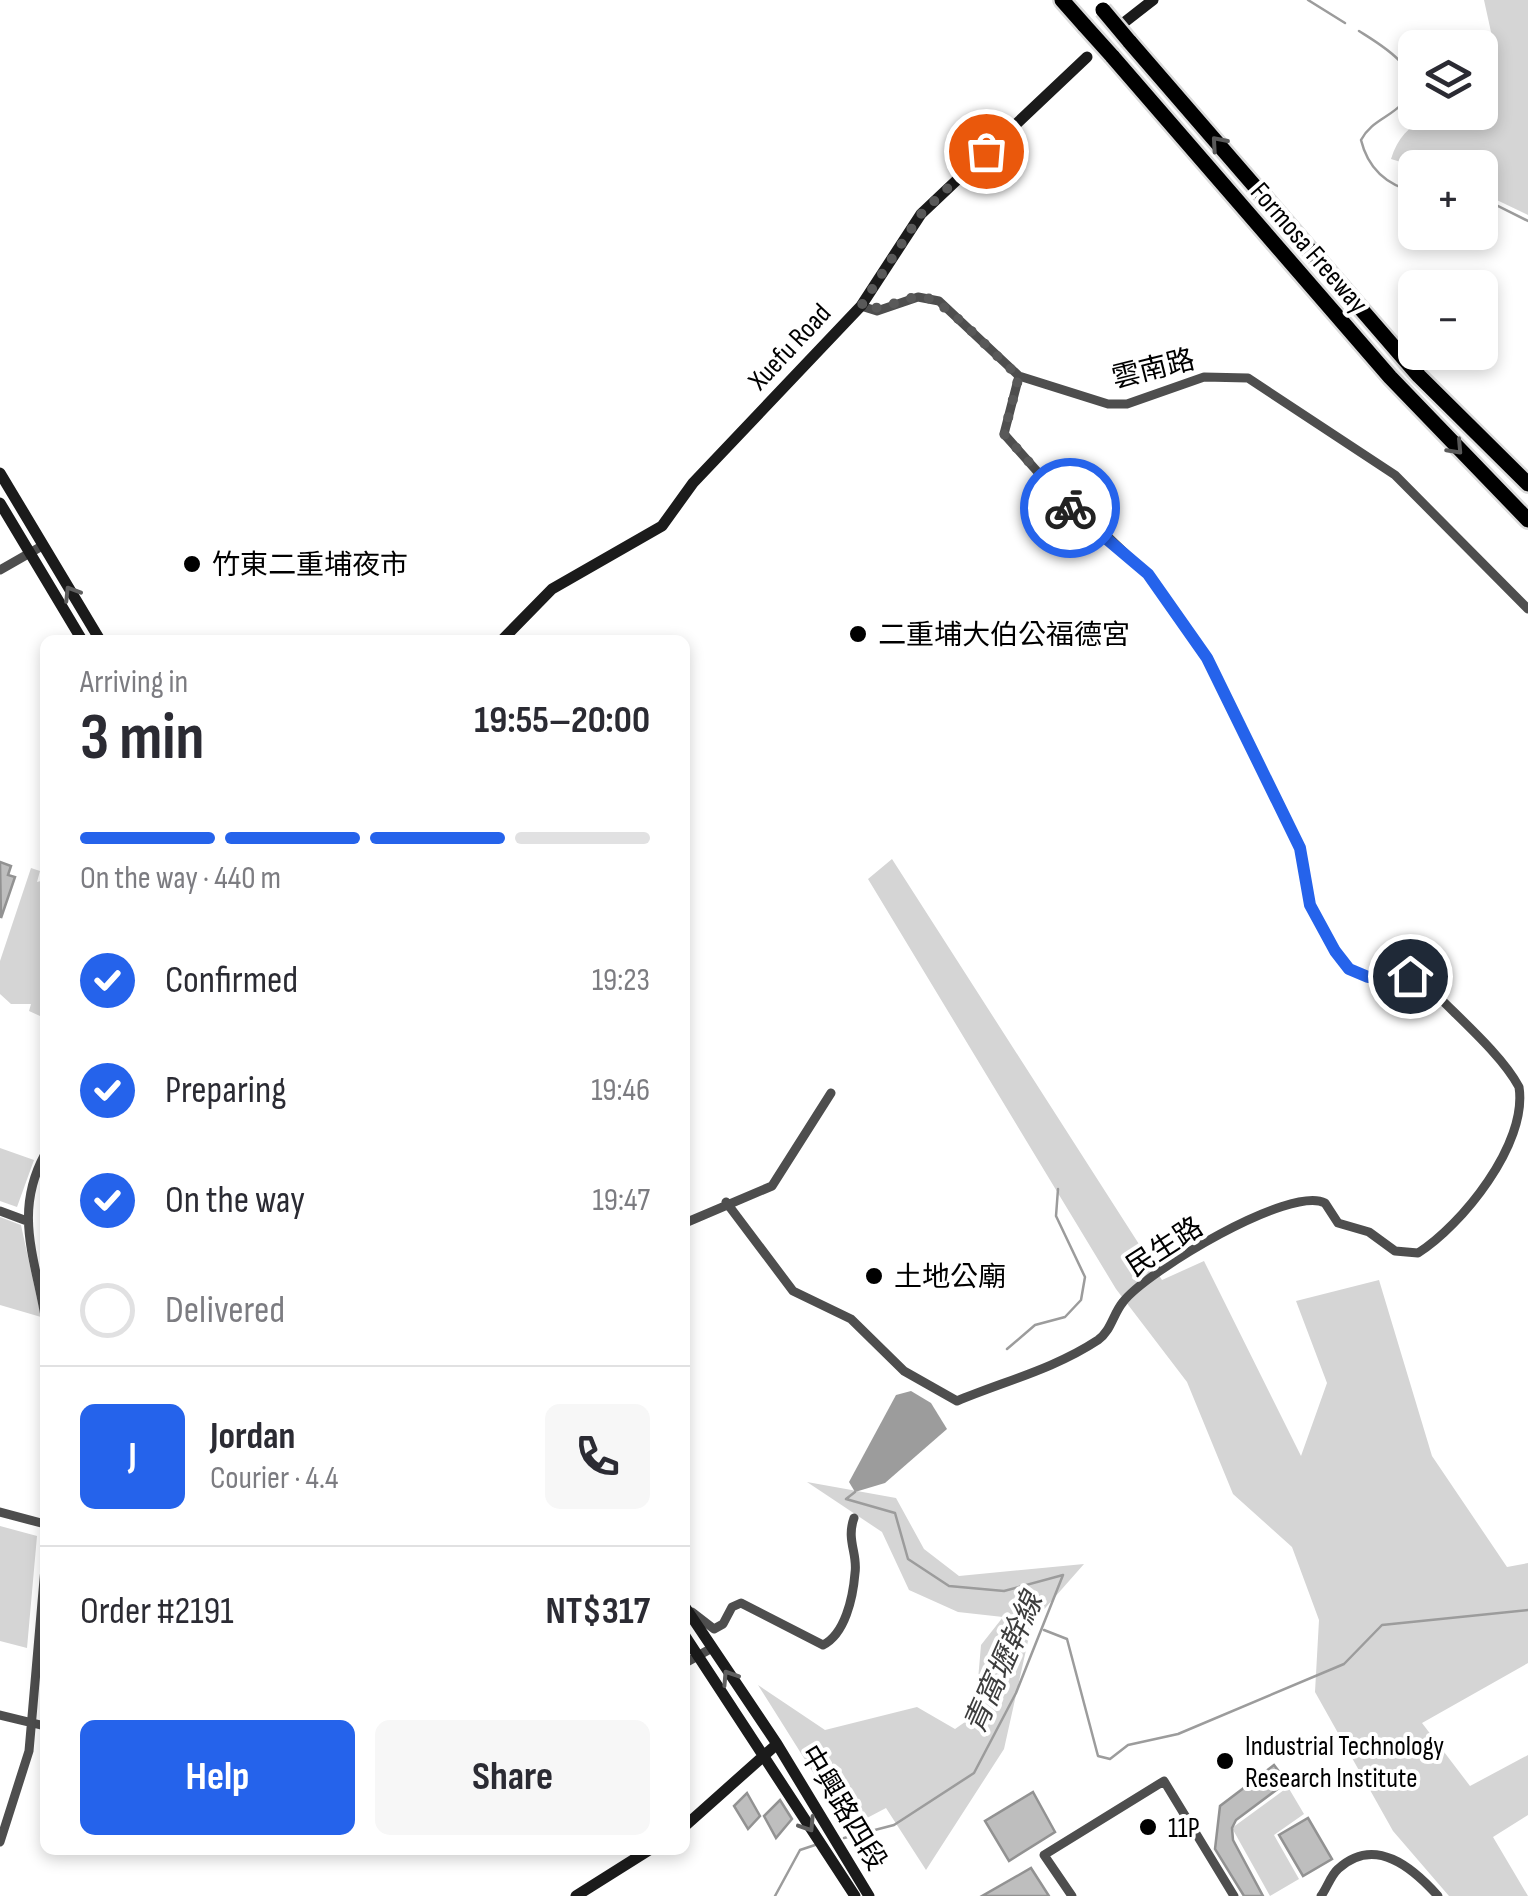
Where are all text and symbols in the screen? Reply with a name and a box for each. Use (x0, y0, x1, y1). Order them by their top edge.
map controls (1398, 30, 1498, 370)
button: layers (1398, 30, 1498, 130)
pin (944, 109, 1029, 194)
icon: bag (959, 124, 1014, 179)
one-way arrow (1211, 136, 1229, 155)
button: + (1398, 150, 1498, 250)
street label: Formosa Freeway (1243, 176, 1375, 320)
button: − (1398, 270, 1498, 370)
street label: Xuefu Road (741, 297, 838, 398)
street label: 雲南路 (1109, 343, 1198, 396)
one-way arrow (1444, 436, 1462, 454)
courier (1020, 458, 1120, 558)
icon: bike (1043, 481, 1098, 536)
place label: 竹東二重埔夜市 (212, 549, 408, 582)
marker: 竹東二重埔夜市 (181, 553, 203, 575)
one-way arrow (65, 586, 84, 604)
place label: 二重埔大伯公福德宮 (878, 619, 1130, 652)
marker: 二重埔大伯公福德宮 (847, 623, 869, 645)
text: Arriving in (80, 663, 188, 702)
text: 19:55–20:00 (474, 698, 650, 743)
text: 3 min (80, 700, 204, 778)
text: On the way · 440 m (80, 859, 281, 898)
pin (1368, 934, 1453, 1019)
icon: home (1383, 949, 1438, 1004)
icon: check (80, 953, 135, 1008)
text: Confirmed (165, 958, 298, 1003)
text: 19:23 (592, 961, 650, 1000)
icon: check (80, 1063, 135, 1118)
text: Preparing (165, 1068, 286, 1113)
text: 19:46 (591, 1071, 650, 1110)
icon: check (80, 1173, 135, 1228)
text: On the way (165, 1178, 305, 1223)
text: 19:47 (593, 1181, 650, 1220)
street label: 民生路 (1121, 1211, 1209, 1284)
place label: 土地公廟 (894, 1261, 1006, 1294)
marker: 土地公廟 (863, 1265, 885, 1287)
text: Delivered (165, 1288, 285, 1333)
button: phone (545, 1404, 650, 1509)
text: Jordan (210, 1414, 295, 1459)
text: J (128, 1434, 137, 1479)
text: Courier · 4.4 (210, 1459, 338, 1498)
water label: 青窩壢幹線 (957, 1585, 1052, 1739)
text: Order #2191 (80, 1589, 234, 1634)
text: NT$317 (545, 1589, 650, 1634)
one-way arrow (723, 1669, 742, 1687)
button: Help (80, 1720, 355, 1835)
button: Share (375, 1720, 650, 1835)
place label: Industrial Technology Research Institute (1245, 1730, 1444, 1795)
street label: 中興路四段 (793, 1739, 893, 1876)
marker: Industrial Technology Research Institute (1214, 1750, 1236, 1772)
place label: 11P (1168, 1812, 1200, 1845)
one-way arrow (796, 1815, 815, 1833)
marker: 11P (1137, 1816, 1159, 1838)

